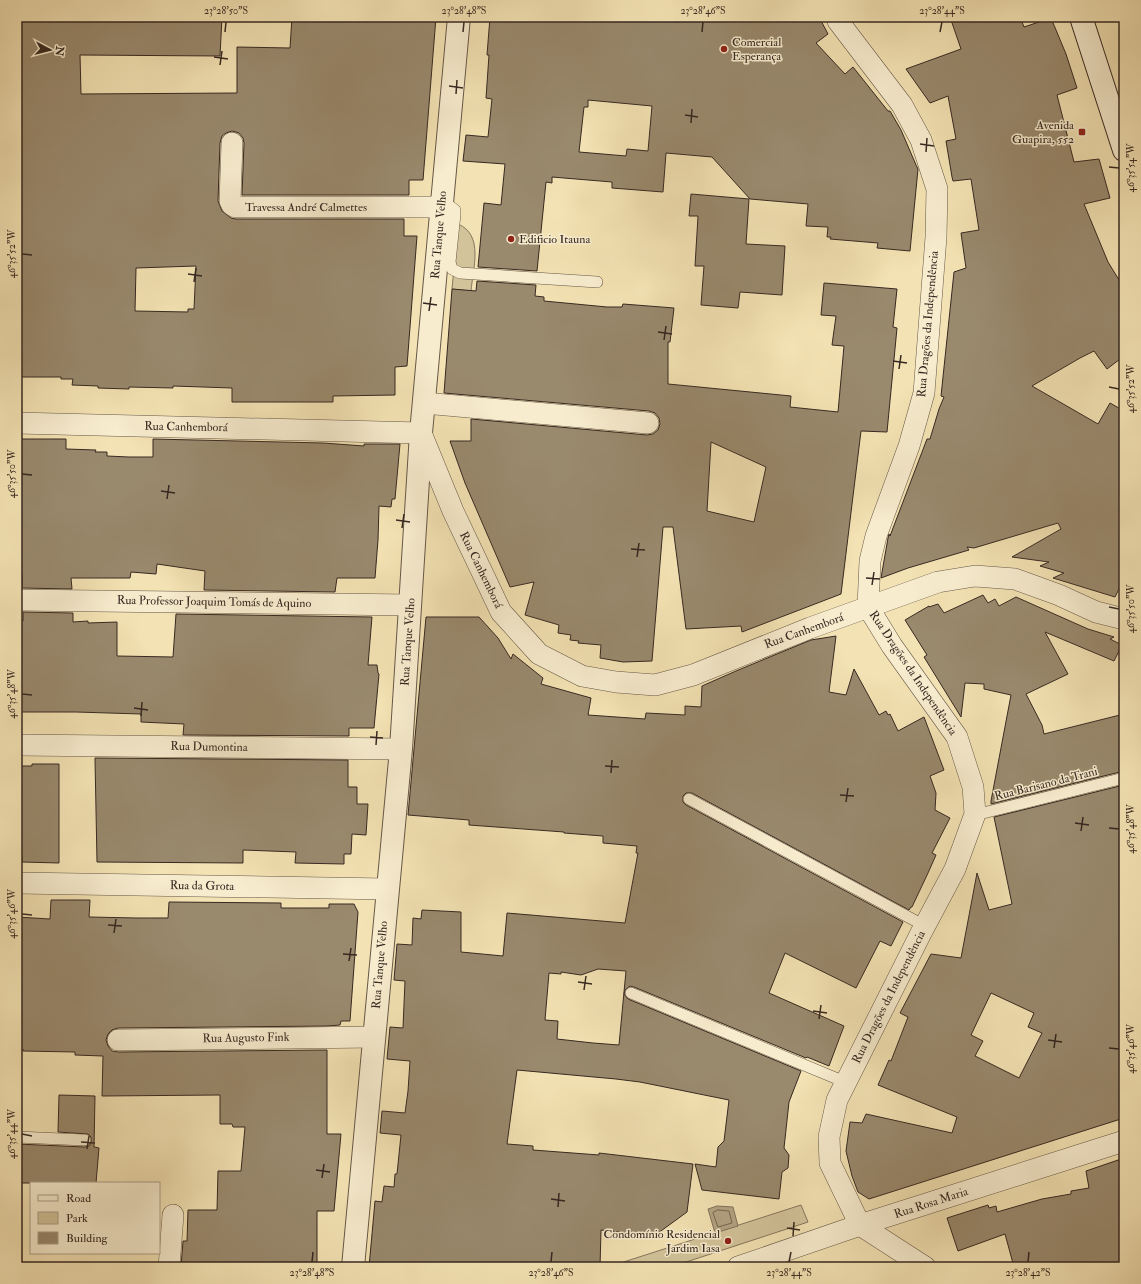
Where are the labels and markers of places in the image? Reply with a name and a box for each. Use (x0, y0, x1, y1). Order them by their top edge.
place label: Comercial Esperança (732, 35, 782, 64)
marker: Comercial Esperança (719, 44, 729, 54)
place label: Avenida Guapira, 552 (1012, 118, 1075, 147)
marker: Avenida Guapira, 552 (1077, 127, 1087, 137)
place label: Edificio Itauna (519, 232, 592, 247)
marker: Edificio Itauna (506, 234, 516, 244)
place label: Condomínio Residencial Jardim Iasa (604, 1227, 721, 1256)
marker: Condomínio Residencial Jardim Iasa (723, 1236, 733, 1246)

